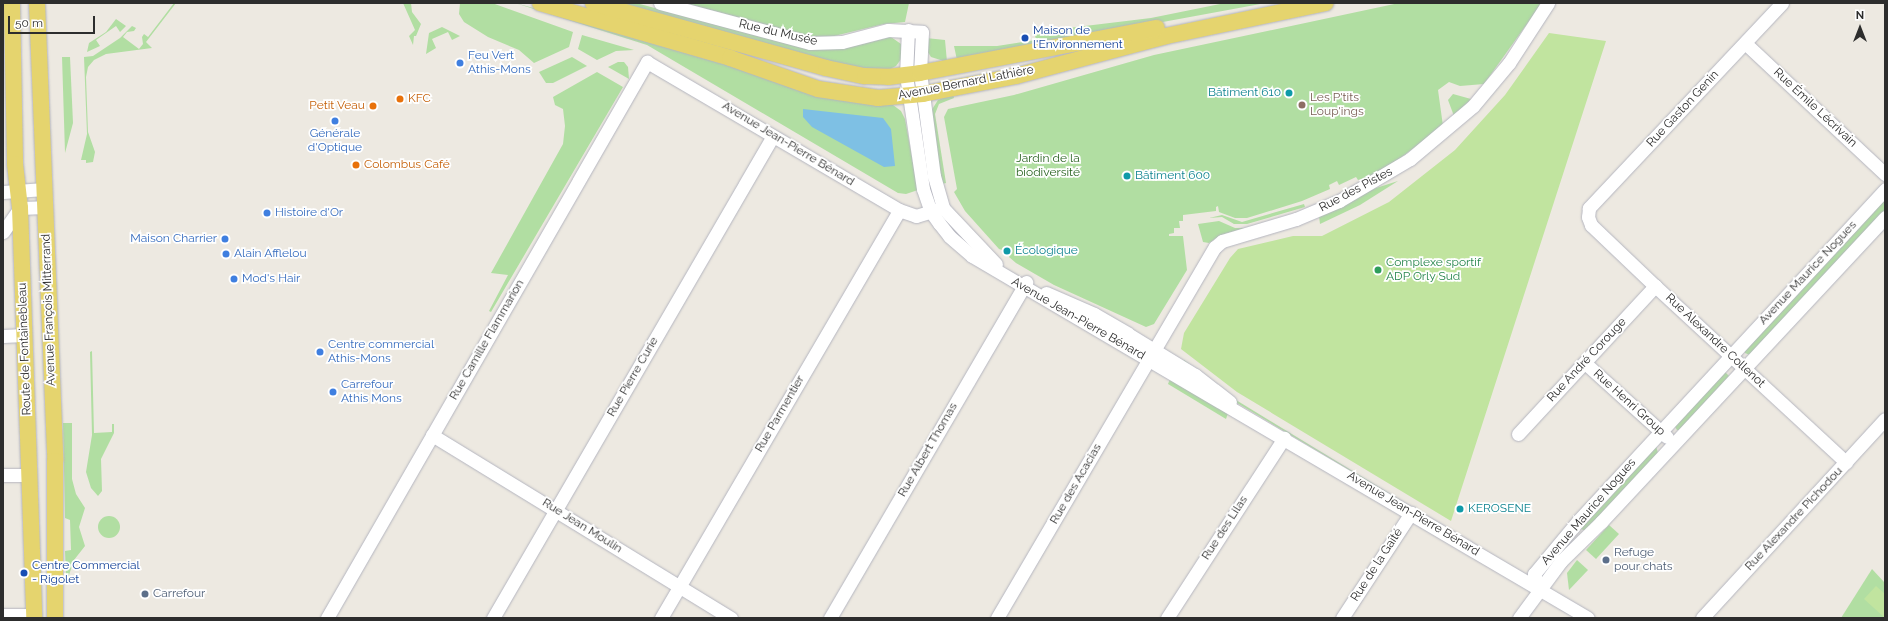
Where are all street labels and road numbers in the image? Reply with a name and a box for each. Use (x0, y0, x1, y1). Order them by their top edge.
street label: Rue du Musée (737, 17, 819, 49)
street label: Avenue Bernard Lathière (897, 63, 1035, 103)
street label: Rue Émile Lécrivain (1770, 66, 1860, 150)
street label: Rue Gaston Genin (1644, 68, 1722, 150)
street label: Avenue Jean-Pierre Bénard (719, 99, 857, 189)
street label: Rue des Pistes (1317, 165, 1395, 215)
street label: Avenue Maurice Nogues (1756, 218, 1860, 328)
street label: Avenue François Mitterrand (39, 234, 59, 386)
street label: Avenue Jean-Pierre Bénard (1009, 275, 1147, 363)
street label: Rue Camille Flammarion (447, 277, 527, 403)
street label: Route de Fontainebleau (15, 282, 35, 416)
street label: Rue Alexandre Collenot (1662, 291, 1768, 391)
street label: Rue André Corouge (1544, 315, 1630, 405)
street label: Rue Pierre Curie (604, 335, 662, 419)
street label: Rue Henri Group (1590, 367, 1668, 439)
street label: Rue Parmentier (752, 373, 808, 455)
street label: Rue Albert Thomas (895, 400, 961, 500)
street label: Rue des Acacias (1047, 441, 1105, 527)
street label: Avenue Maurice Nogues (1539, 456, 1639, 568)
street label: Rue Alexandre Pichodou (1742, 464, 1846, 574)
street label: Avenue Jean-Pierre Bénard (1344, 469, 1482, 559)
street label: Rue des Lilas (1199, 493, 1251, 563)
street label: Rue Jean Moulin (539, 496, 625, 556)
street label: Rue de la Gaîté (1348, 526, 1406, 604)

